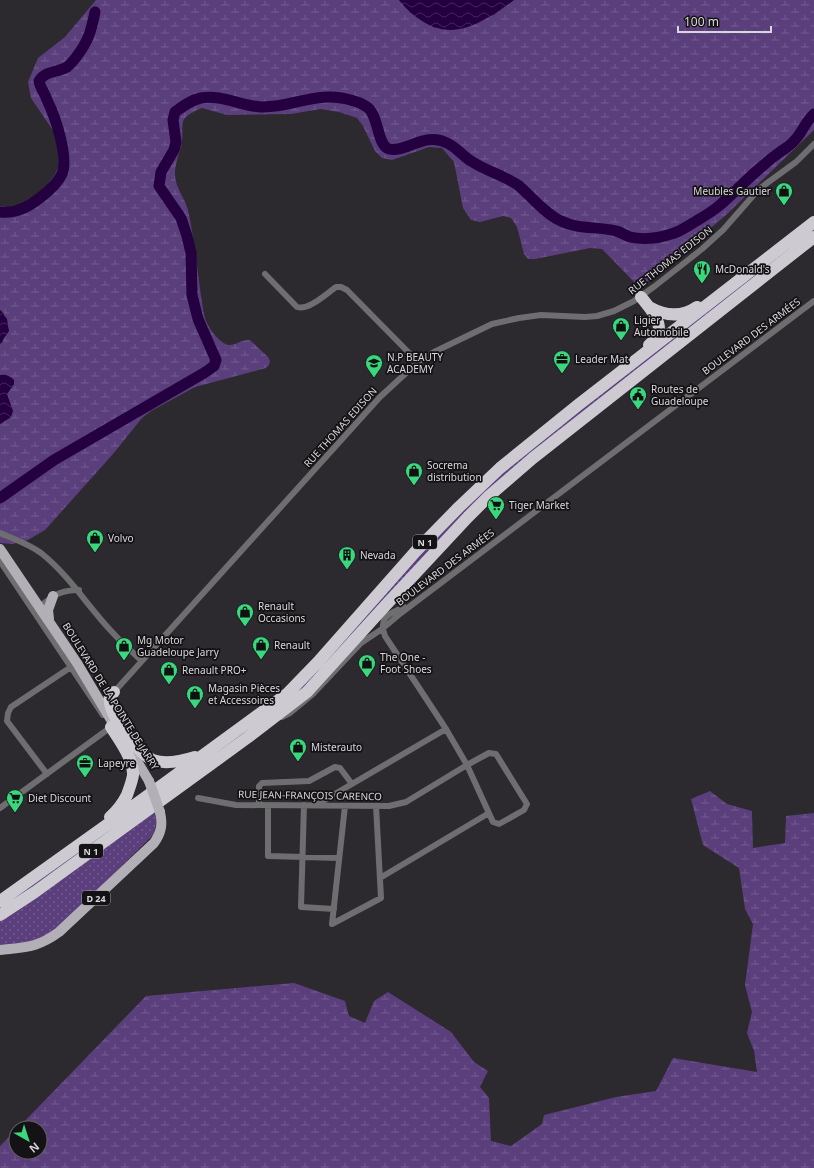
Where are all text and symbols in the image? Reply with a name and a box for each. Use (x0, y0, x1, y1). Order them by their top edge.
scale bar (678, 8, 771, 34)
text: 100 m (684, 13, 719, 30)
shop icon: Meubles Gautier (774, 181, 794, 206)
place label: Meubles Gautier (693, 184, 771, 198)
street label: RUE THOMAS EDISON (625, 223, 715, 297)
restaurant icon: McDonald's (692, 259, 712, 284)
place label: McDonald's (715, 262, 770, 276)
street label: BOULEVARD DES ARMÉES (699, 294, 803, 378)
place label: Ligier Automobile (634, 313, 689, 339)
shop icon: Ligier Automobile (611, 316, 631, 341)
office icon: Leader Mat (552, 349, 572, 374)
place label: N.P BEAUTY ACADEMY (387, 350, 443, 376)
place label: Leader Mat (575, 352, 629, 366)
school or university icon: N.P BEAUTY ACADEMY (364, 353, 384, 378)
place label: Routes de Guadeloupe (651, 382, 709, 408)
street label: RUE THOMAS EDISON (300, 384, 380, 470)
public building icon: Routes de Guadeloupe (628, 385, 648, 410)
place label: Socrema distribution (427, 458, 482, 484)
shop icon: Socrema distribution (404, 461, 424, 486)
supermarket icon: Tiger Market (486, 495, 506, 520)
place label: Tiger Market (509, 498, 569, 512)
street label: BOULEVARD DES ARMÉES (393, 525, 497, 609)
shop icon: Volvo (85, 528, 105, 553)
place label: Volvo (108, 531, 134, 545)
road number: N 1 (413, 535, 437, 549)
building icon: Nevada (337, 545, 357, 570)
place label: Nevada (360, 548, 396, 562)
place label: Renault Occasions (258, 599, 306, 625)
shop icon: Renault Occasions (235, 602, 255, 627)
street label: BOULEVARD DE LA POINTE DE JARRY (60, 620, 163, 773)
place label: Mg Motor Guadeloupe Jarry (137, 633, 220, 659)
shop icon: Renault (251, 635, 271, 660)
shop icon: Mg Motor Guadeloupe Jarry (114, 636, 134, 661)
place label: Renault (274, 638, 310, 652)
place label: The One - Foot Shoes (380, 650, 432, 676)
shop icon: The One - Foot Shoes (357, 653, 377, 678)
shop icon: Renault PRO+ (159, 660, 179, 685)
place label: Renault PRO+ (182, 663, 247, 677)
place label: Magasin Pièces et Accessoires (208, 681, 280, 707)
shop icon: Magasin Pièces et Accessoires (185, 684, 205, 709)
shop icon: Misterauto (288, 737, 308, 762)
place label: Misterauto (311, 740, 362, 754)
office icon: Lapeyre (75, 753, 95, 778)
place label: Lapeyre (98, 756, 135, 770)
street label: RUE JEAN-FRANÇOIS CARENCO (238, 787, 382, 803)
supermarket icon: Diet Discount (5, 788, 25, 813)
place label: Diet Discount (28, 791, 92, 805)
road number: N 1 (79, 844, 103, 858)
road number: D 24 (82, 891, 110, 905)
north arrow (8, 1120, 48, 1160)
text: N (26, 1140, 43, 1157)

